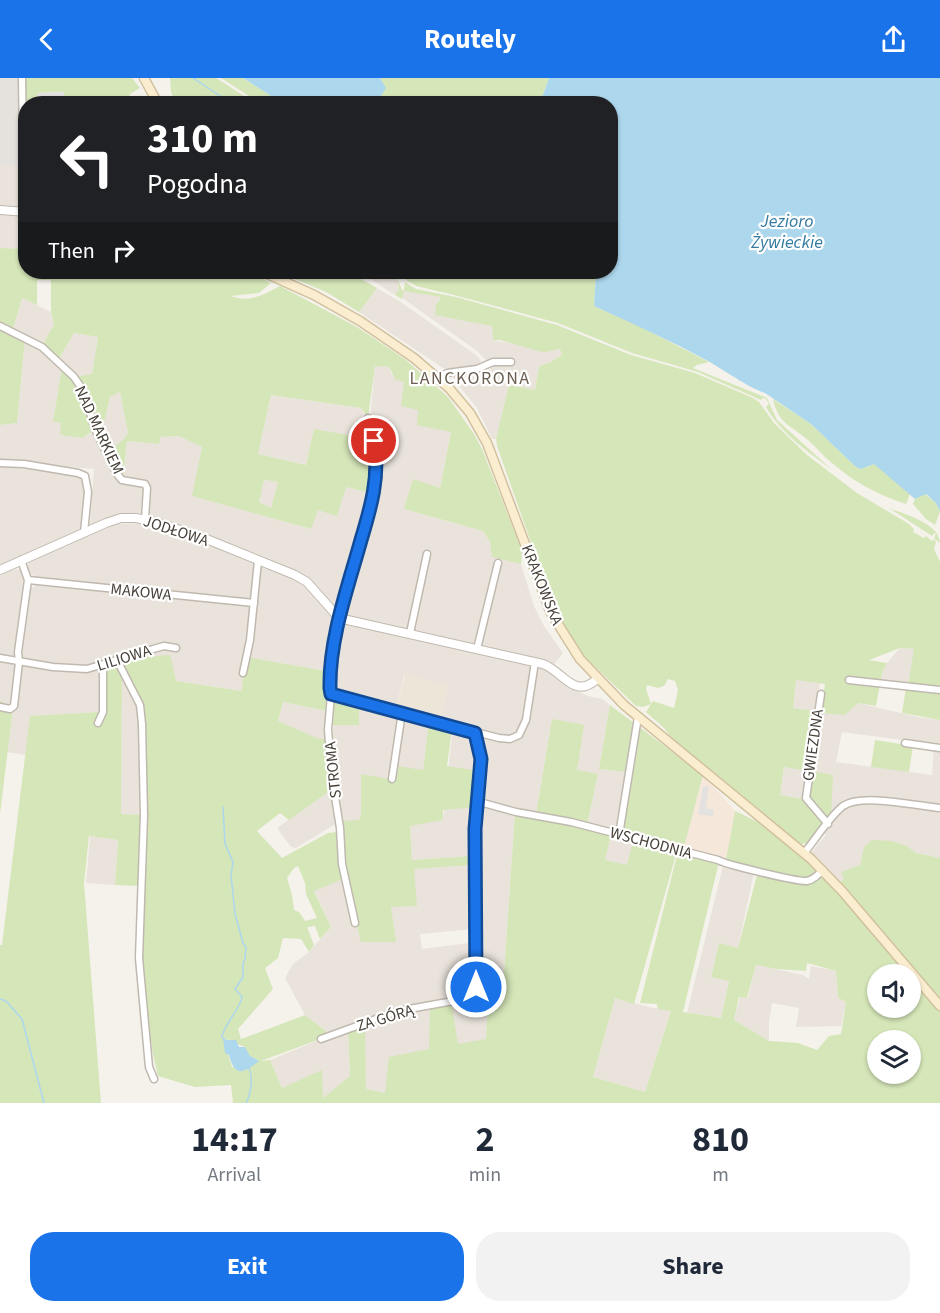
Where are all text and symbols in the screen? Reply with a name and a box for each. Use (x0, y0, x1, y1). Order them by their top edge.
text: Routely (424, 20, 516, 59)
icon: back (30, 23, 63, 56)
icon: share (877, 23, 910, 56)
text: 310 m (147, 109, 258, 169)
icon: left (48, 120, 126, 198)
text: Pogodna (147, 165, 248, 204)
water label: Jezioro Żywieckie (750, 209, 823, 255)
icon: right (107, 234, 140, 267)
text: Then (48, 235, 95, 267)
district label: LANCKORONA (409, 366, 531, 391)
street label: NAD MARKIEM (69, 382, 129, 478)
pin (348, 415, 399, 466)
icon: arrive (357, 424, 390, 457)
street label: JODŁOWA (141, 510, 212, 552)
street label: KRAKOWSKA (516, 541, 568, 629)
street label: MAKOWA (109, 578, 173, 606)
street label: LILIOWA (94, 639, 154, 677)
street label: GWIEZDNA (797, 707, 829, 782)
street label: STROMA (319, 740, 347, 799)
street label: WSCHODNIA (607, 821, 695, 865)
position arrow (444, 955, 508, 1019)
map controls (867, 964, 921, 1084)
button: sound (867, 964, 921, 1018)
street label: ZA GÓRĄ (354, 999, 418, 1037)
button: layers (867, 1030, 921, 1084)
text: 14:17 (191, 1114, 278, 1165)
text: 2 (475, 1114, 494, 1165)
text: 810 (692, 1114, 749, 1165)
text: Arrival (207, 1161, 261, 1189)
text: min (469, 1161, 501, 1189)
text: m (712, 1161, 729, 1189)
button: Exit (30, 1232, 464, 1301)
button: Share (476, 1232, 910, 1301)

